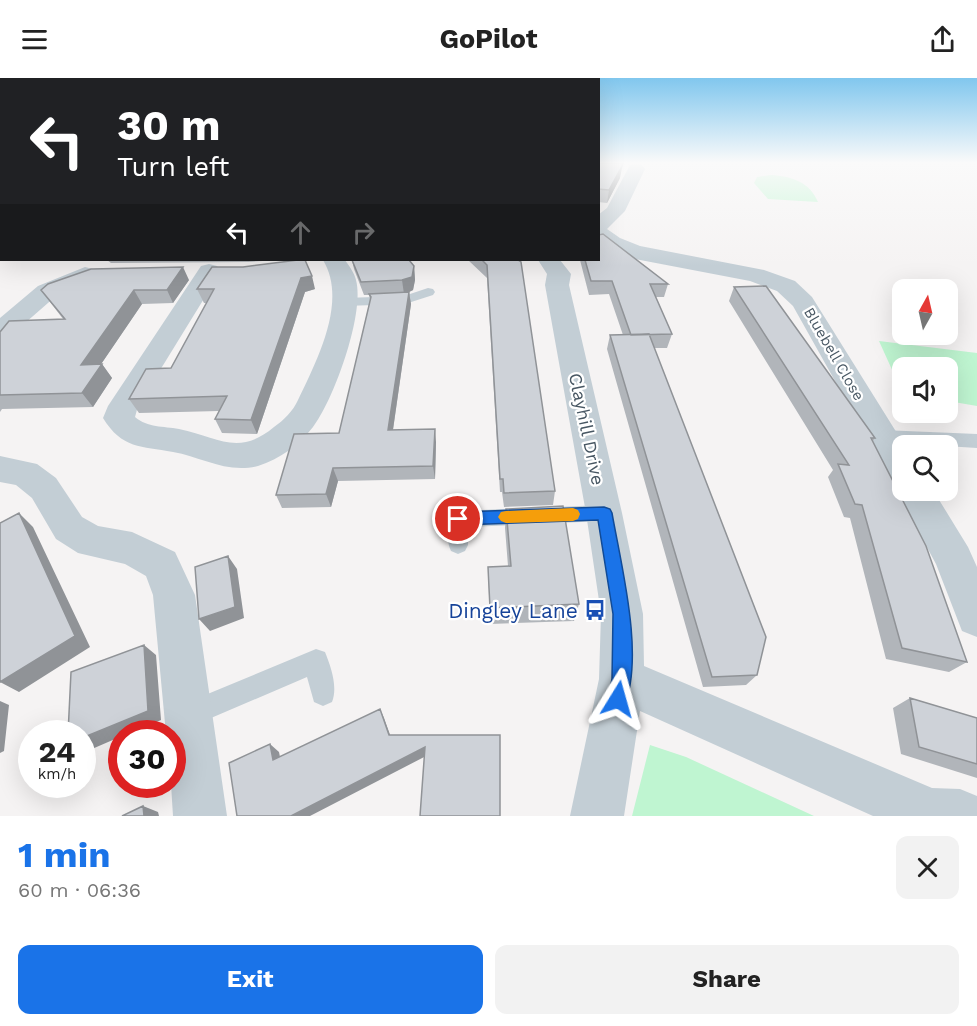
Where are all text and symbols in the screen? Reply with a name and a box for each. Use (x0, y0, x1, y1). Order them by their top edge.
icon: menu (18, 23, 51, 56)
text: GoPilot (439, 23, 538, 55)
icon: share (926, 23, 959, 56)
text: 30 m (117, 101, 221, 150)
icon: left (18, 102, 96, 180)
text: Turn left (117, 151, 229, 183)
icon: left (221, 216, 254, 249)
icon: ahead (284, 216, 317, 249)
icon: right (347, 216, 380, 249)
north arrow (892, 279, 958, 345)
map controls (892, 279, 958, 501)
street label: Bluebell Close (800, 304, 868, 404)
button: sound (892, 357, 958, 423)
street label: Clayhill Drive (565, 371, 609, 487)
button: search (892, 435, 958, 501)
pin (432, 493, 483, 544)
icon: arrive (441, 502, 474, 535)
place label: Dingley Lane (448, 598, 578, 623)
bus stop icon: Dingley Lane (583, 598, 607, 622)
position arrow (586, 667, 650, 731)
speed limit sign: 30 (108, 720, 186, 798)
text: 24 (39, 734, 75, 769)
text: km/h (38, 765, 76, 783)
text: 1 min (18, 834, 110, 876)
button: close (896, 836, 959, 899)
text: 60 m · 06:36 (18, 878, 141, 902)
button: Exit (18, 945, 483, 1014)
button: Share (495, 945, 959, 1014)

